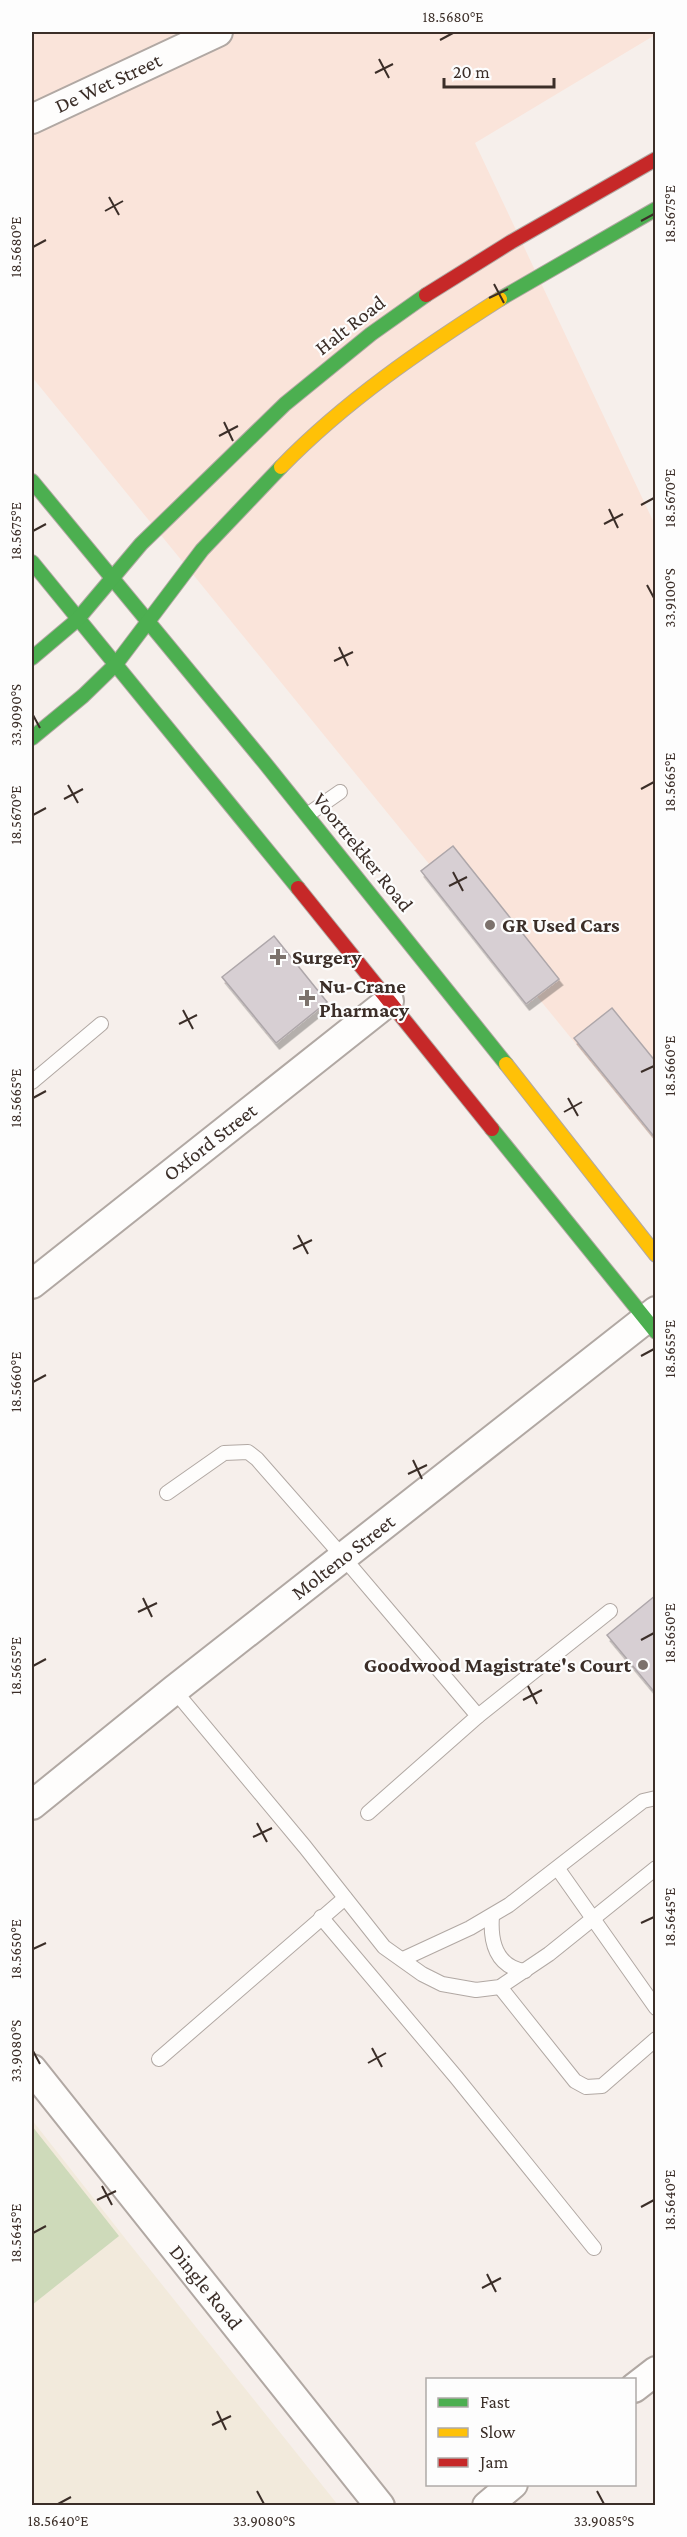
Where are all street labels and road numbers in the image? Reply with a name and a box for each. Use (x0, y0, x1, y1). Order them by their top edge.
street label: De Wet Street (51, 47, 166, 118)
street label: Halt Road (310, 290, 390, 360)
street label: Voortrekker Road (308, 788, 418, 916)
street label: Oxford Street (159, 1098, 262, 1186)
street label: Molteno Street (287, 1509, 400, 1605)
street label: Dingle Road (165, 2240, 247, 2334)

